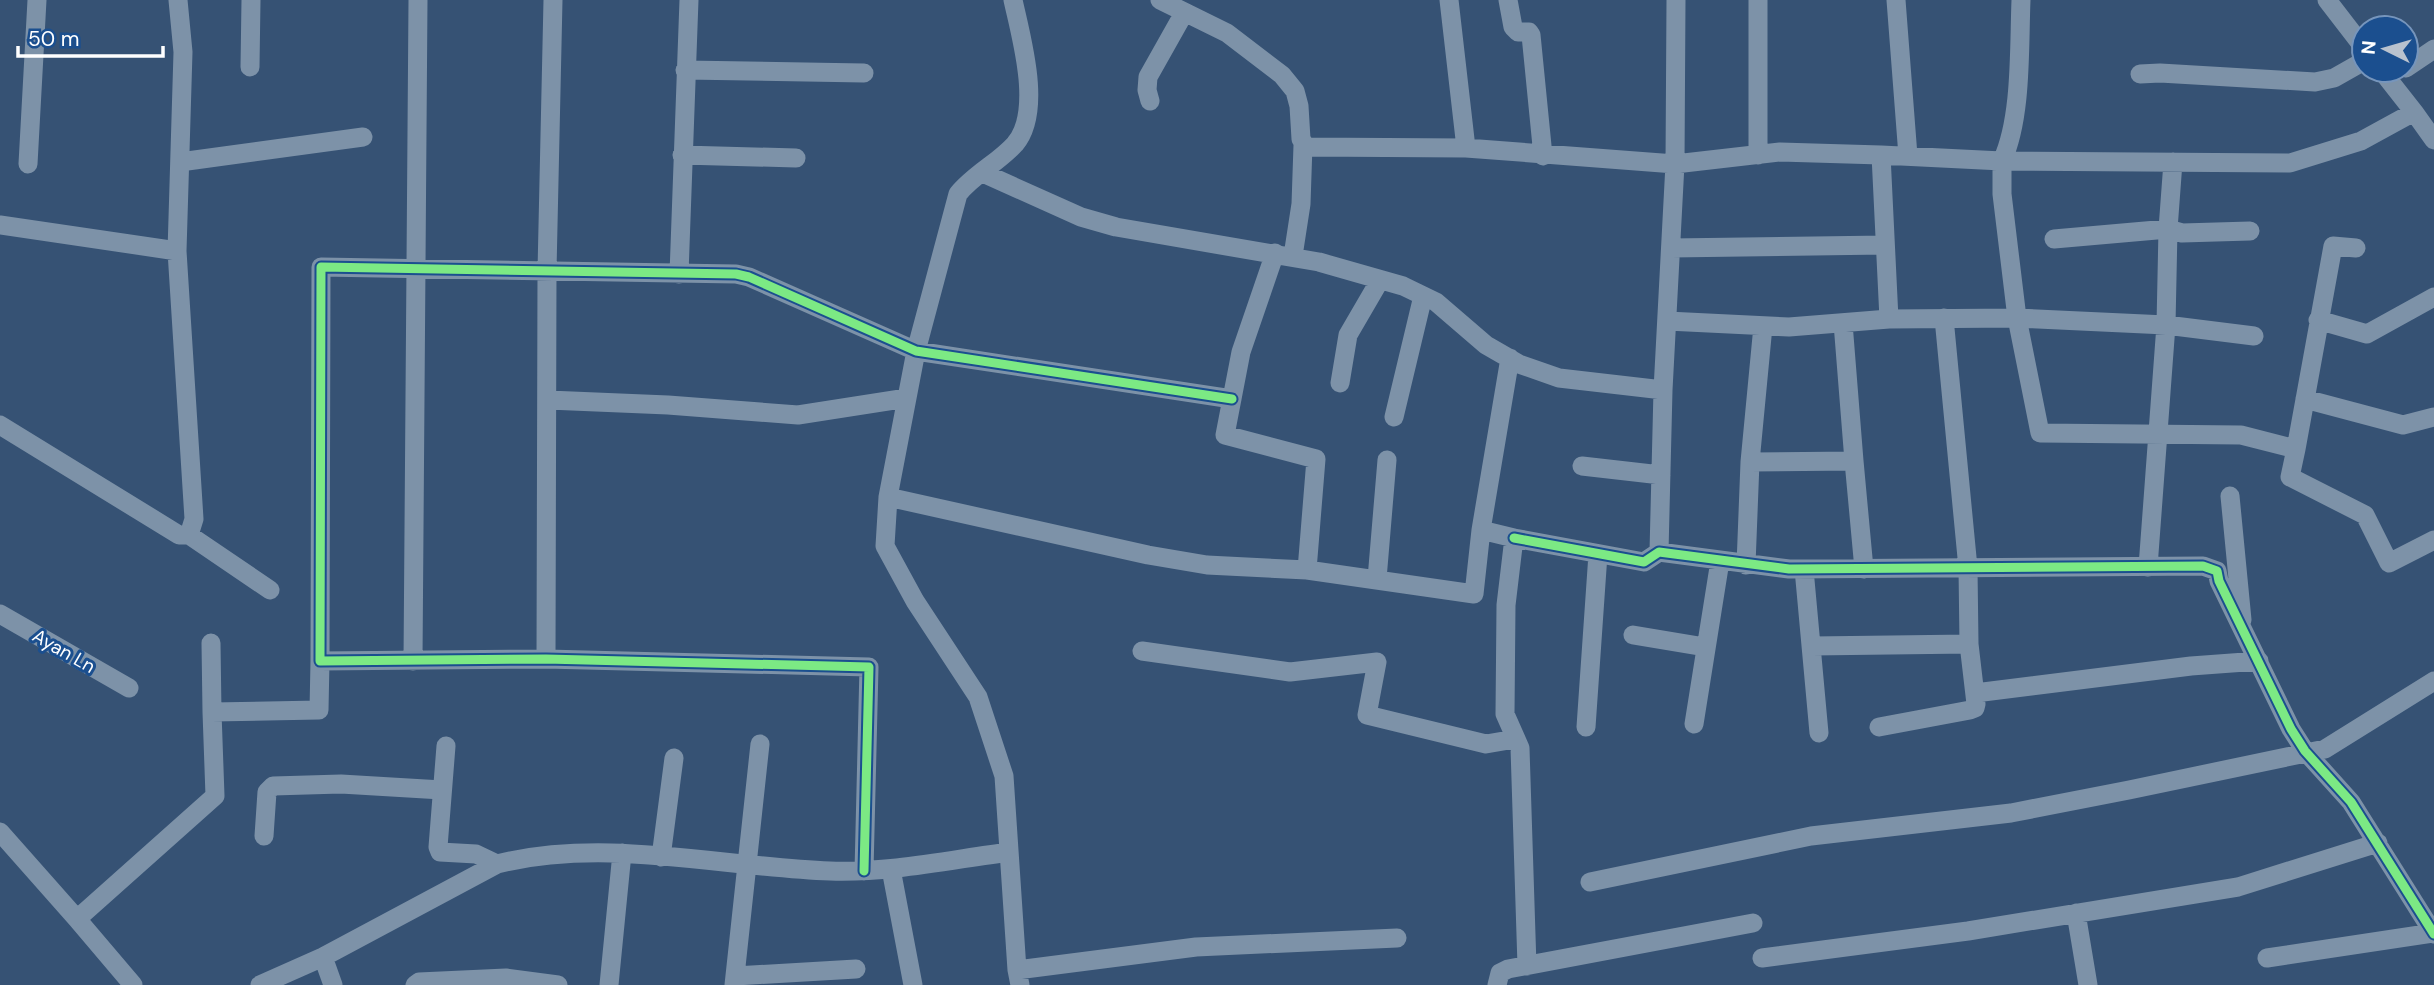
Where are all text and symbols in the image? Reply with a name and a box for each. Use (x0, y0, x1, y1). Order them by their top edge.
scale bar (18, 14, 163, 58)
north arrow (2350, 14, 2420, 84)
text: 50 m (28, 25, 79, 53)
text: N (2356, 40, 2382, 56)
street label: Ayan Ln (28, 623, 100, 679)

